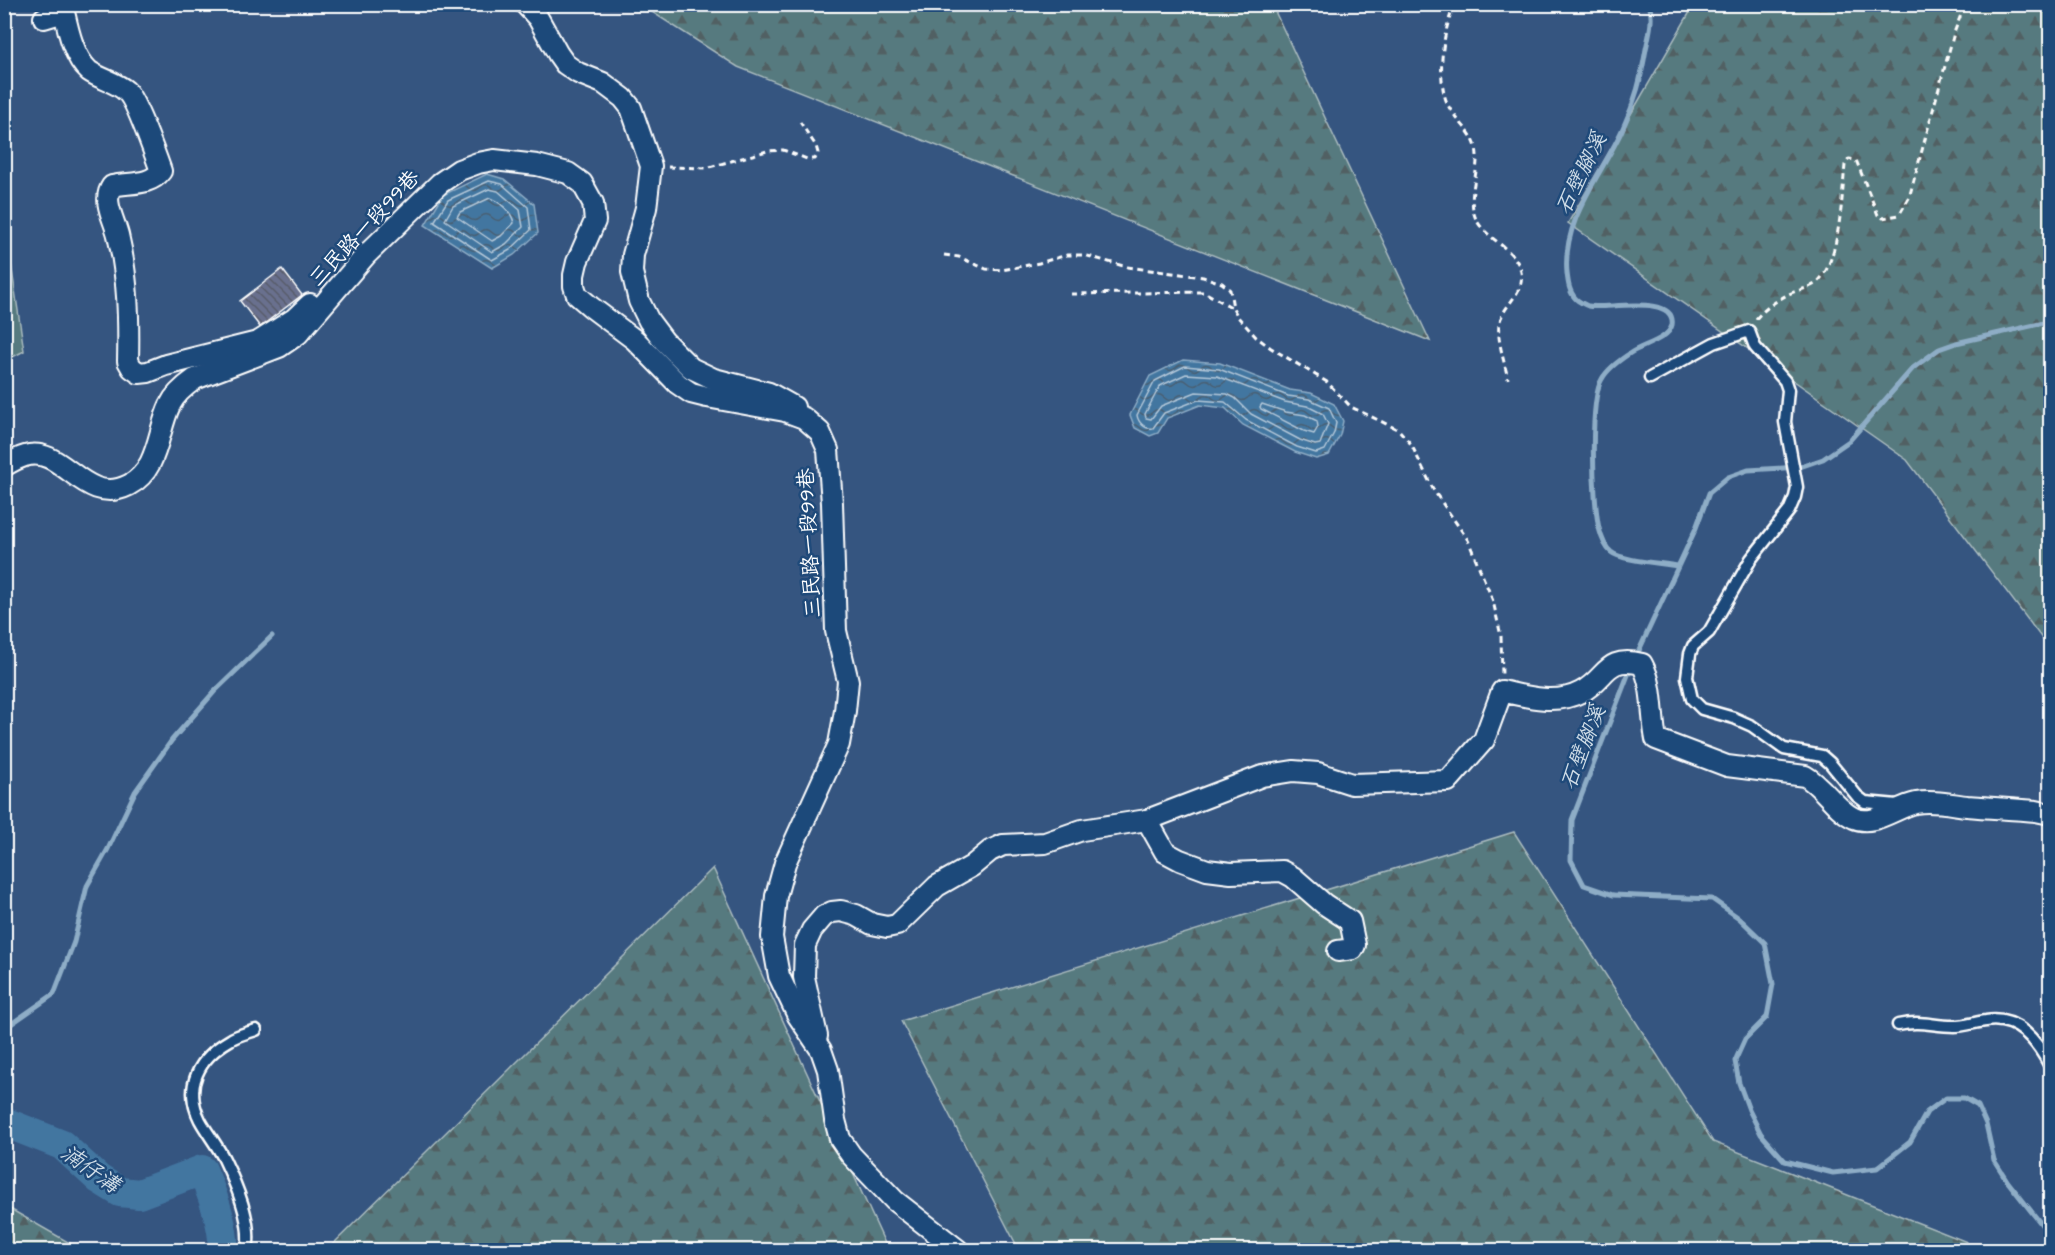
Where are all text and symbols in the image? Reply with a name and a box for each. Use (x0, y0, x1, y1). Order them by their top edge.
water label: 石壁腳溪 (1548, 126, 1615, 220)
street label: 三民路一段99巷 (303, 164, 426, 293)
street label: 三民路一段99巷 (791, 467, 828, 619)
water label: 石壁腳溪 (1553, 700, 1614, 794)
water label: 湳仔溝 (54, 1138, 128, 1202)

